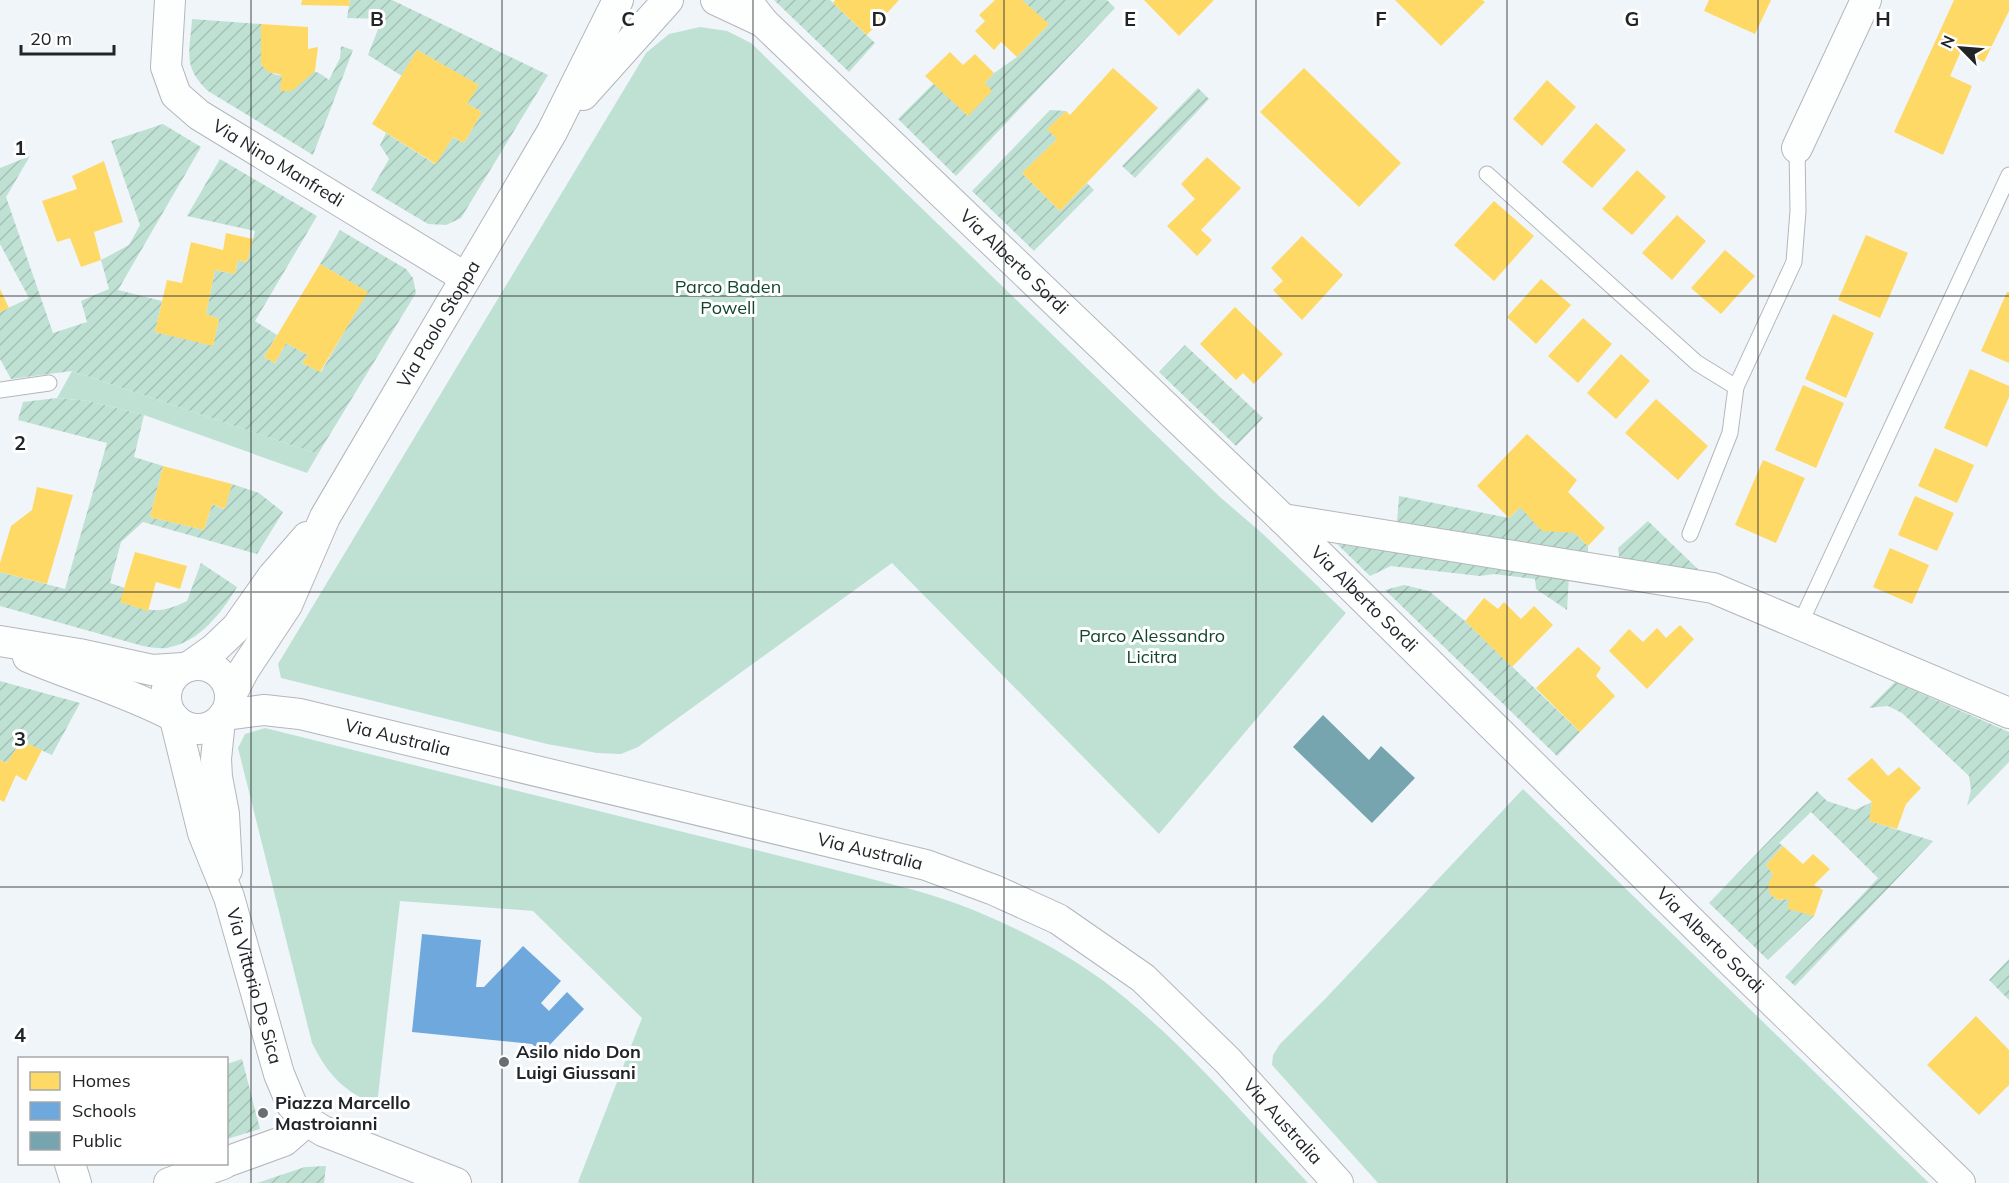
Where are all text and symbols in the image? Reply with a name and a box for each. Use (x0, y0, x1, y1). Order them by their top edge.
text: B (370, 6, 384, 31)
text: C (621, 6, 635, 31)
text: D (871, 6, 887, 31)
text: E (1124, 6, 1136, 31)
text: F (1375, 6, 1387, 31)
text: G (1625, 6, 1639, 31)
text: H (1875, 6, 1891, 31)
scale bar (21, 18, 114, 56)
north arrow (1931, 18, 1991, 78)
text: 20 m (30, 27, 72, 50)
text: N (1936, 32, 1959, 51)
street label: Via Nino Manfredi (208, 114, 348, 212)
text: 1 (14, 135, 26, 160)
street label: Via Alberto Sordi (955, 204, 1074, 319)
street label: Via Paolo Stoppa (392, 256, 485, 392)
park label: Parco Baden Powell (675, 275, 781, 319)
text: 2 (14, 430, 26, 455)
street label: Via Alberto Sordi (1306, 541, 1423, 657)
park label: Parco Alessandro Licitra (1079, 624, 1225, 668)
street label: Via Australia (343, 713, 453, 761)
text: 3 (14, 726, 26, 751)
street label: Via Australia (815, 827, 925, 875)
street label: Via Alberto Sordi (1652, 882, 1769, 998)
street label: Via Vittorio De Sica (222, 905, 288, 1066)
text: 4 (14, 1022, 26, 1047)
place label: Asilo nido Don Luigi Giussani (516, 1040, 641, 1084)
marker: Asilo nido Don Luigi Giussani (497, 1055, 511, 1069)
legend (18, 1057, 228, 1165)
text: Homes (72, 1069, 131, 1092)
street label: Via Australia (1238, 1073, 1328, 1169)
place label: Piazza Marcello Mastroianni (275, 1091, 410, 1135)
text: Schools (72, 1099, 137, 1122)
marker: Piazza Marcello Mastroianni (256, 1106, 270, 1120)
text: Public (72, 1129, 122, 1152)

